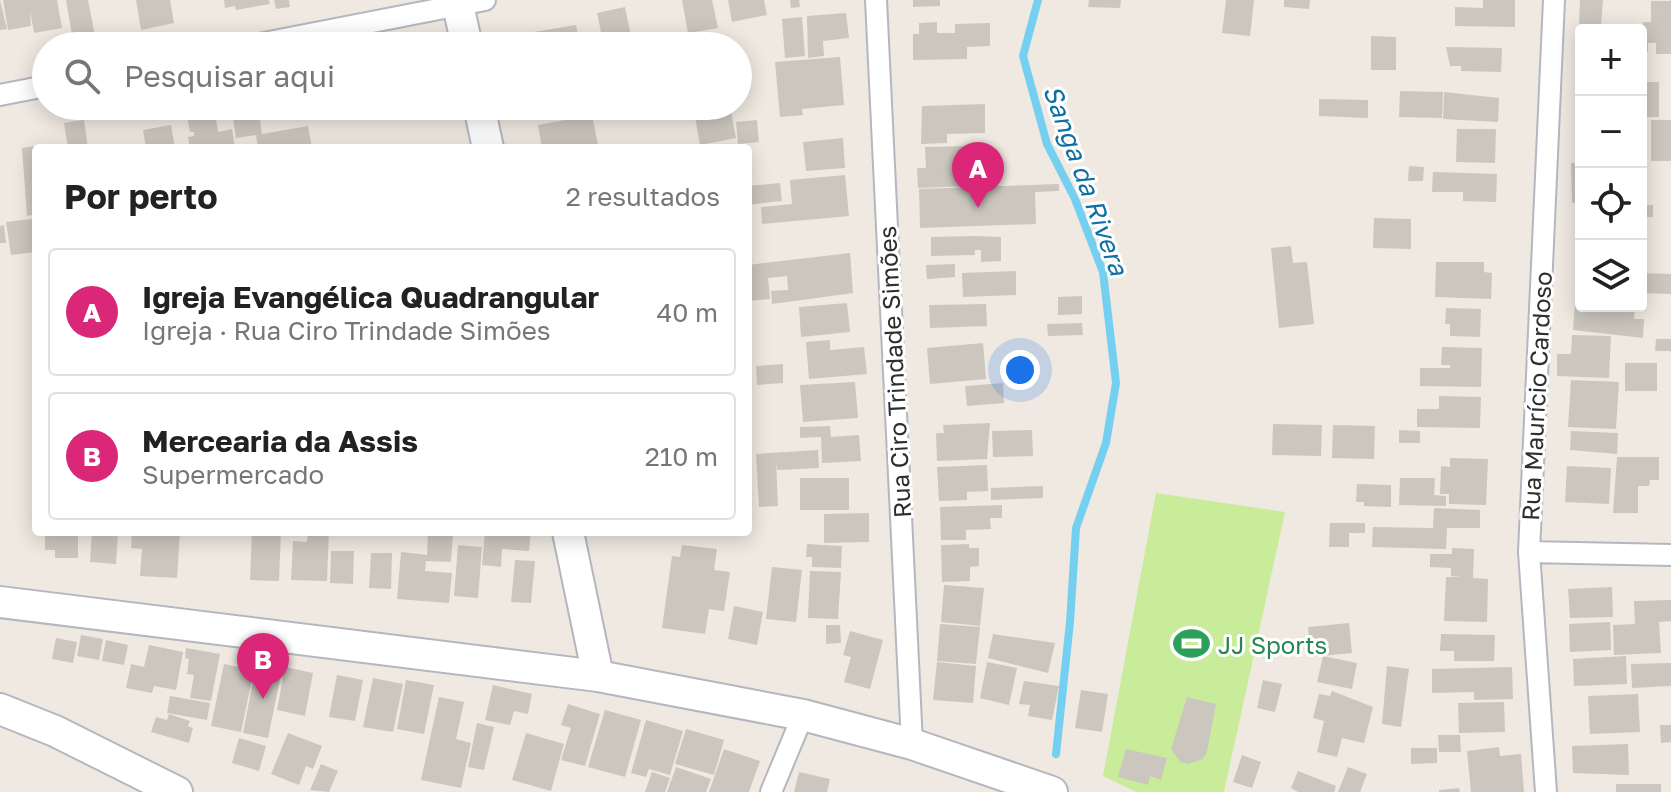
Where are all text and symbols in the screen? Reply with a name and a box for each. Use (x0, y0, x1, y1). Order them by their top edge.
map controls (1575, 24, 1647, 312)
button: + (1575, 24, 1647, 96)
search box (32, 32, 752, 120)
icon: search (60, 54, 104, 98)
text: Pesquisar aqui (124, 58, 335, 94)
water label: Sanga da Rivera (1037, 81, 1135, 281)
button: − (1575, 96, 1647, 168)
pin: A (952, 142, 1004, 208)
button: locate (1575, 168, 1647, 240)
text: Por perto (64, 176, 218, 216)
text: 2 resultados (566, 181, 720, 212)
street label: Rua Ciro Trindade Simões (872, 225, 916, 519)
button: layers (1575, 240, 1647, 312)
street label: Rua Maurício Cardoso (1515, 271, 1557, 521)
text: Igreja Evangélica Quadrangular (142, 279, 599, 315)
text: A (83, 297, 101, 328)
text: 40 m (657, 297, 718, 328)
text: Igreja · Rua Ciro Trindade Simões (142, 315, 551, 346)
your location (1000, 350, 1040, 390)
text: Mercearia da Assis (142, 423, 418, 459)
text: B (83, 441, 101, 472)
text: 210 m (645, 441, 718, 472)
text: Supermercado (142, 459, 324, 490)
sports icon: JJ Sports (1173, 625, 1211, 663)
place label: JJ Sports (1218, 630, 1327, 659)
pin: B (237, 633, 289, 699)

